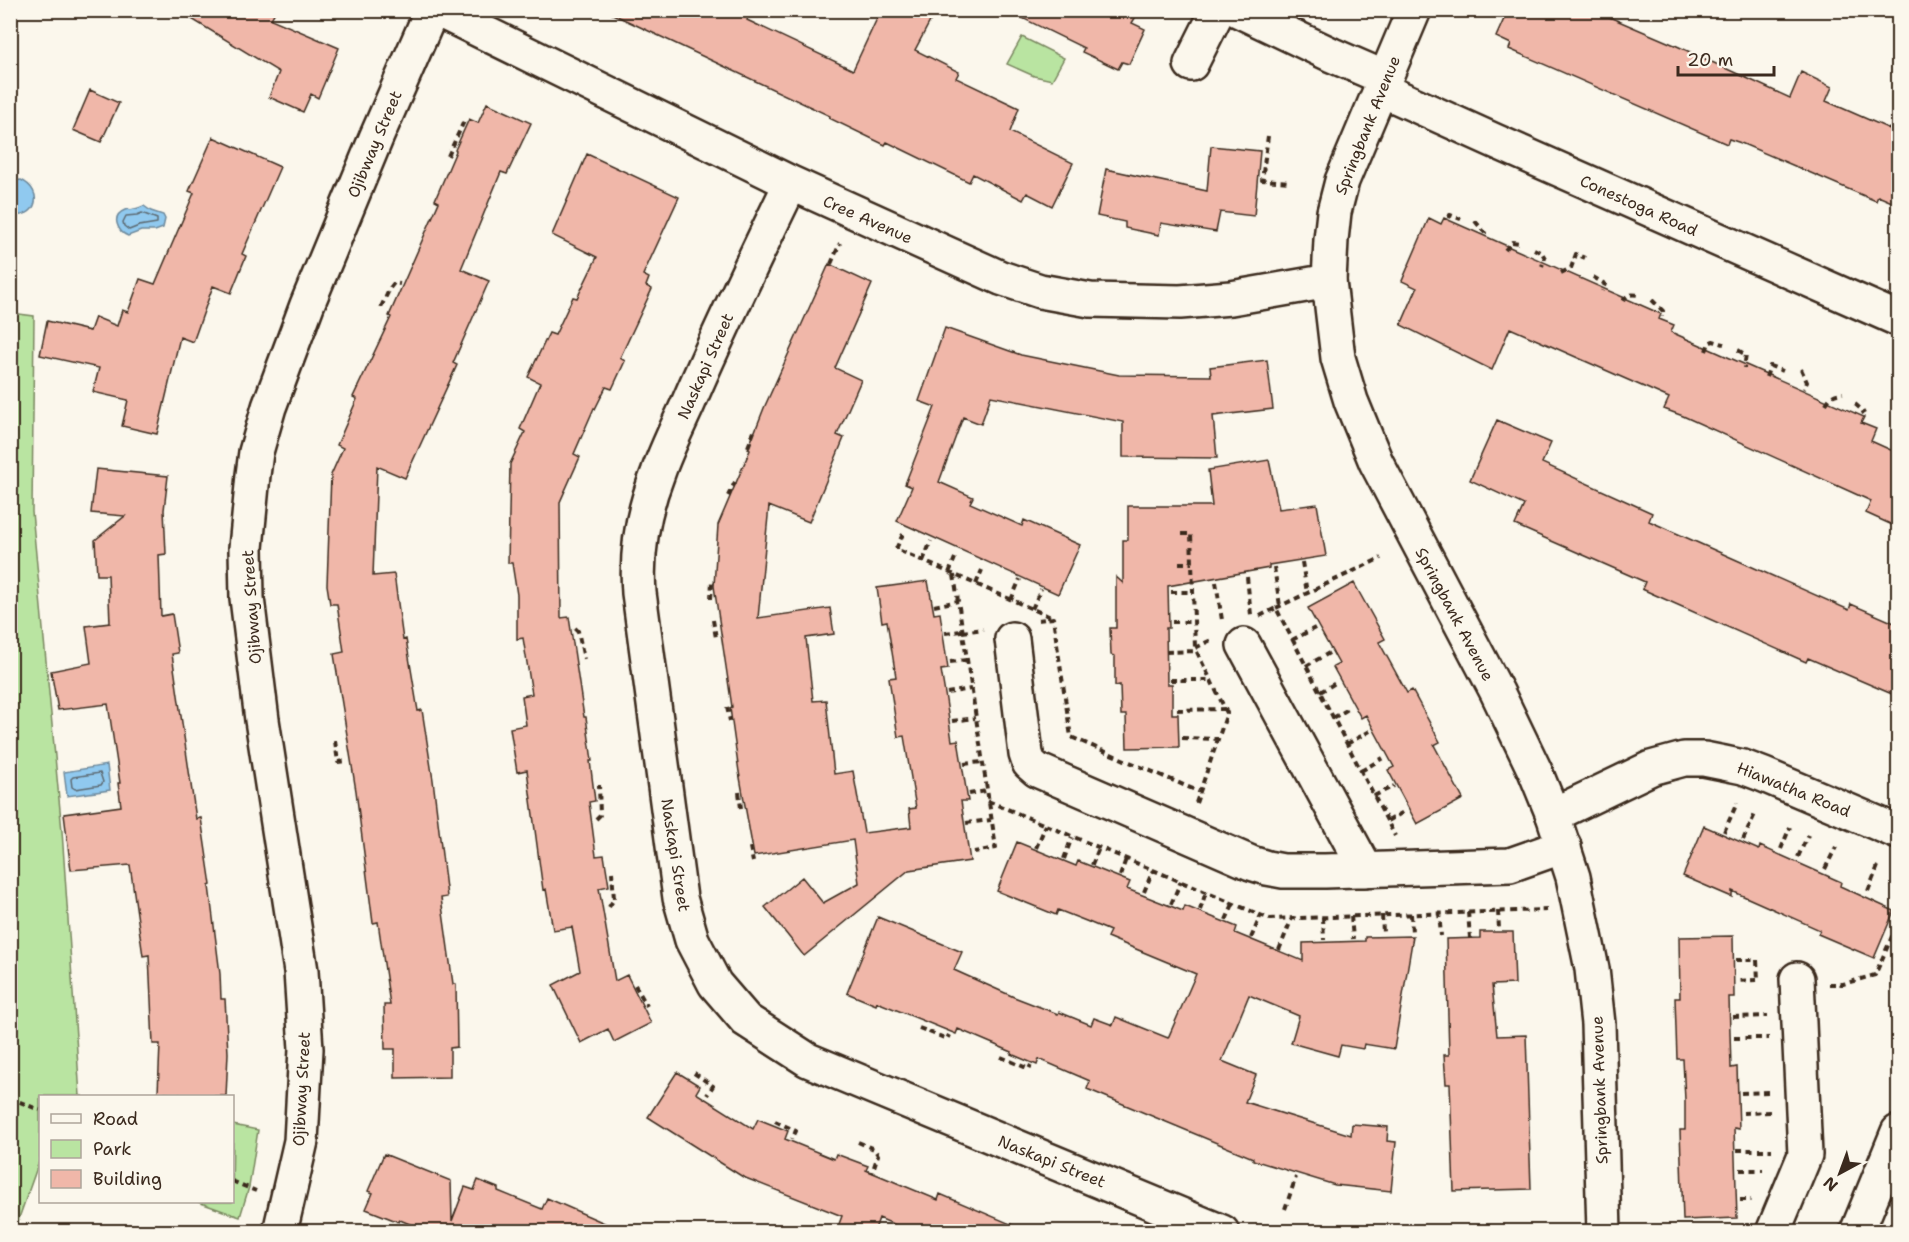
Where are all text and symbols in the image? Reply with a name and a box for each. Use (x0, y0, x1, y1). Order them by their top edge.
scale bar (1678, 39, 1774, 77)
text: 20 m (1687, 48, 1733, 72)
street label: Springbank Avenue (1330, 53, 1405, 198)
street label: Ojibway Street (342, 87, 407, 201)
street label: Conestoga Road (1577, 170, 1701, 241)
street label: Cree Avenue (820, 190, 916, 249)
street label: Naskapi Street (673, 310, 738, 423)
street label: Springbank Avenue (1410, 544, 1499, 685)
street label: Ojibway Street (237, 549, 266, 665)
street label: Hiawatha Road (1734, 757, 1854, 822)
street label: Naskapi Street (656, 797, 695, 913)
street label: Springbank Avenue (1586, 1016, 1613, 1164)
street label: Ojibway Street (288, 1031, 315, 1147)
legend (39, 1095, 234, 1203)
text: Road (93, 1107, 138, 1131)
street label: Naskapi Street (995, 1130, 1109, 1193)
text: Park (93, 1137, 132, 1161)
north arrow (1810, 1143, 1870, 1203)
text: Building (93, 1167, 162, 1191)
text: N (1819, 1172, 1842, 1196)

